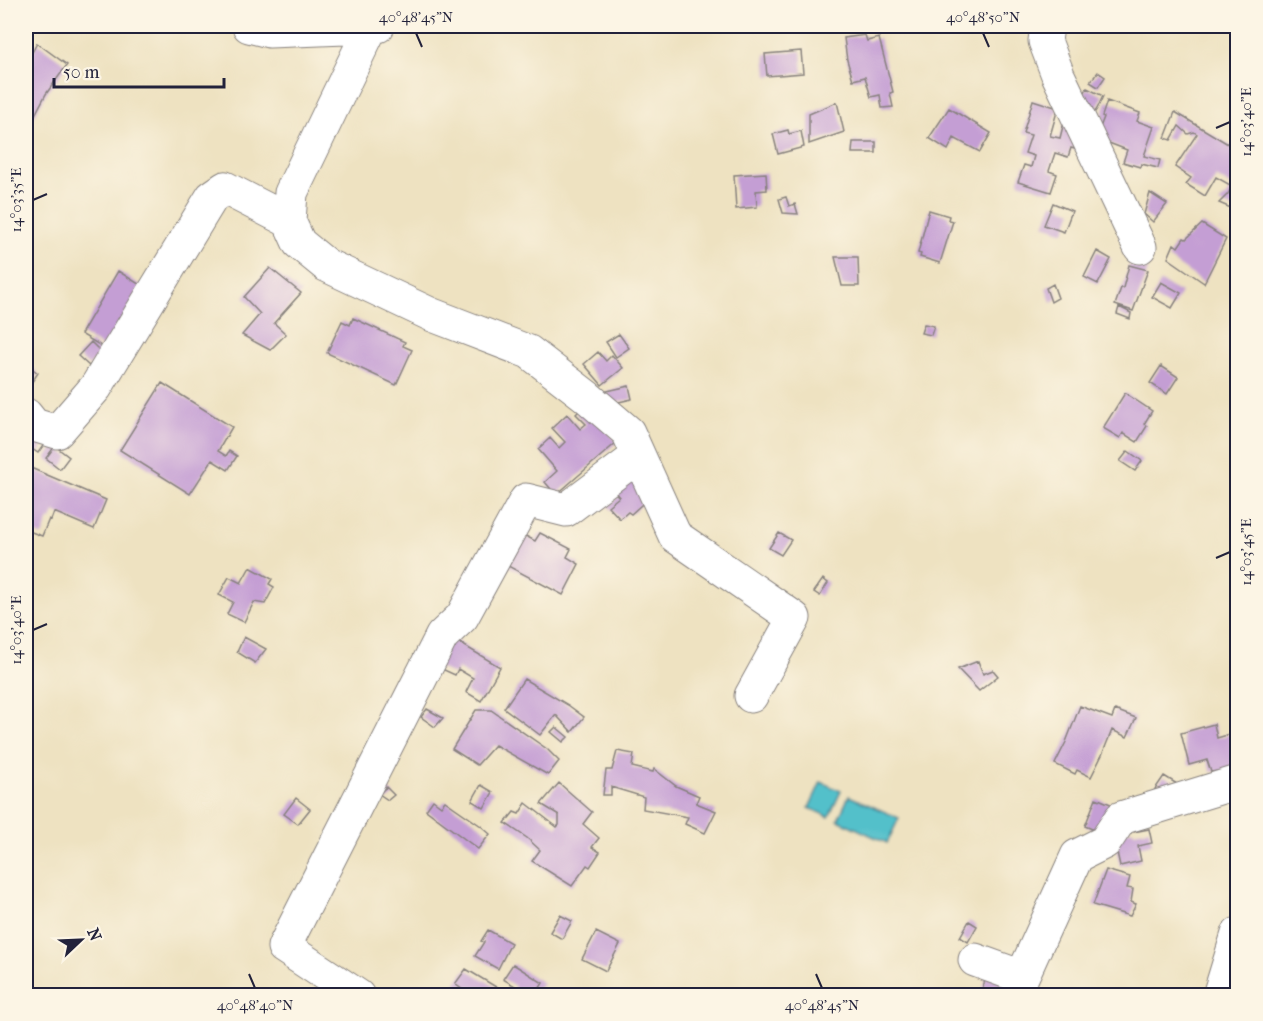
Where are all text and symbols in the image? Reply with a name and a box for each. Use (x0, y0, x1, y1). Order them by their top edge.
text: 40°48'45"N (379, 8, 454, 26)
text: 40°48'50"N (946, 8, 1021, 26)
scale bar (54, 51, 224, 89)
text: 50 m (63, 62, 100, 83)
text: 14°03'40"E (1237, 87, 1255, 157)
text: 14°03'35"E (7, 168, 25, 232)
text: 14°03'45"E (1237, 518, 1255, 586)
text: 14°03'40"E (7, 595, 25, 665)
north arrow (51, 910, 111, 970)
text: N (83, 925, 106, 944)
text: 40°48'40"N (217, 996, 294, 1014)
text: 40°48'45"N (785, 996, 860, 1014)

